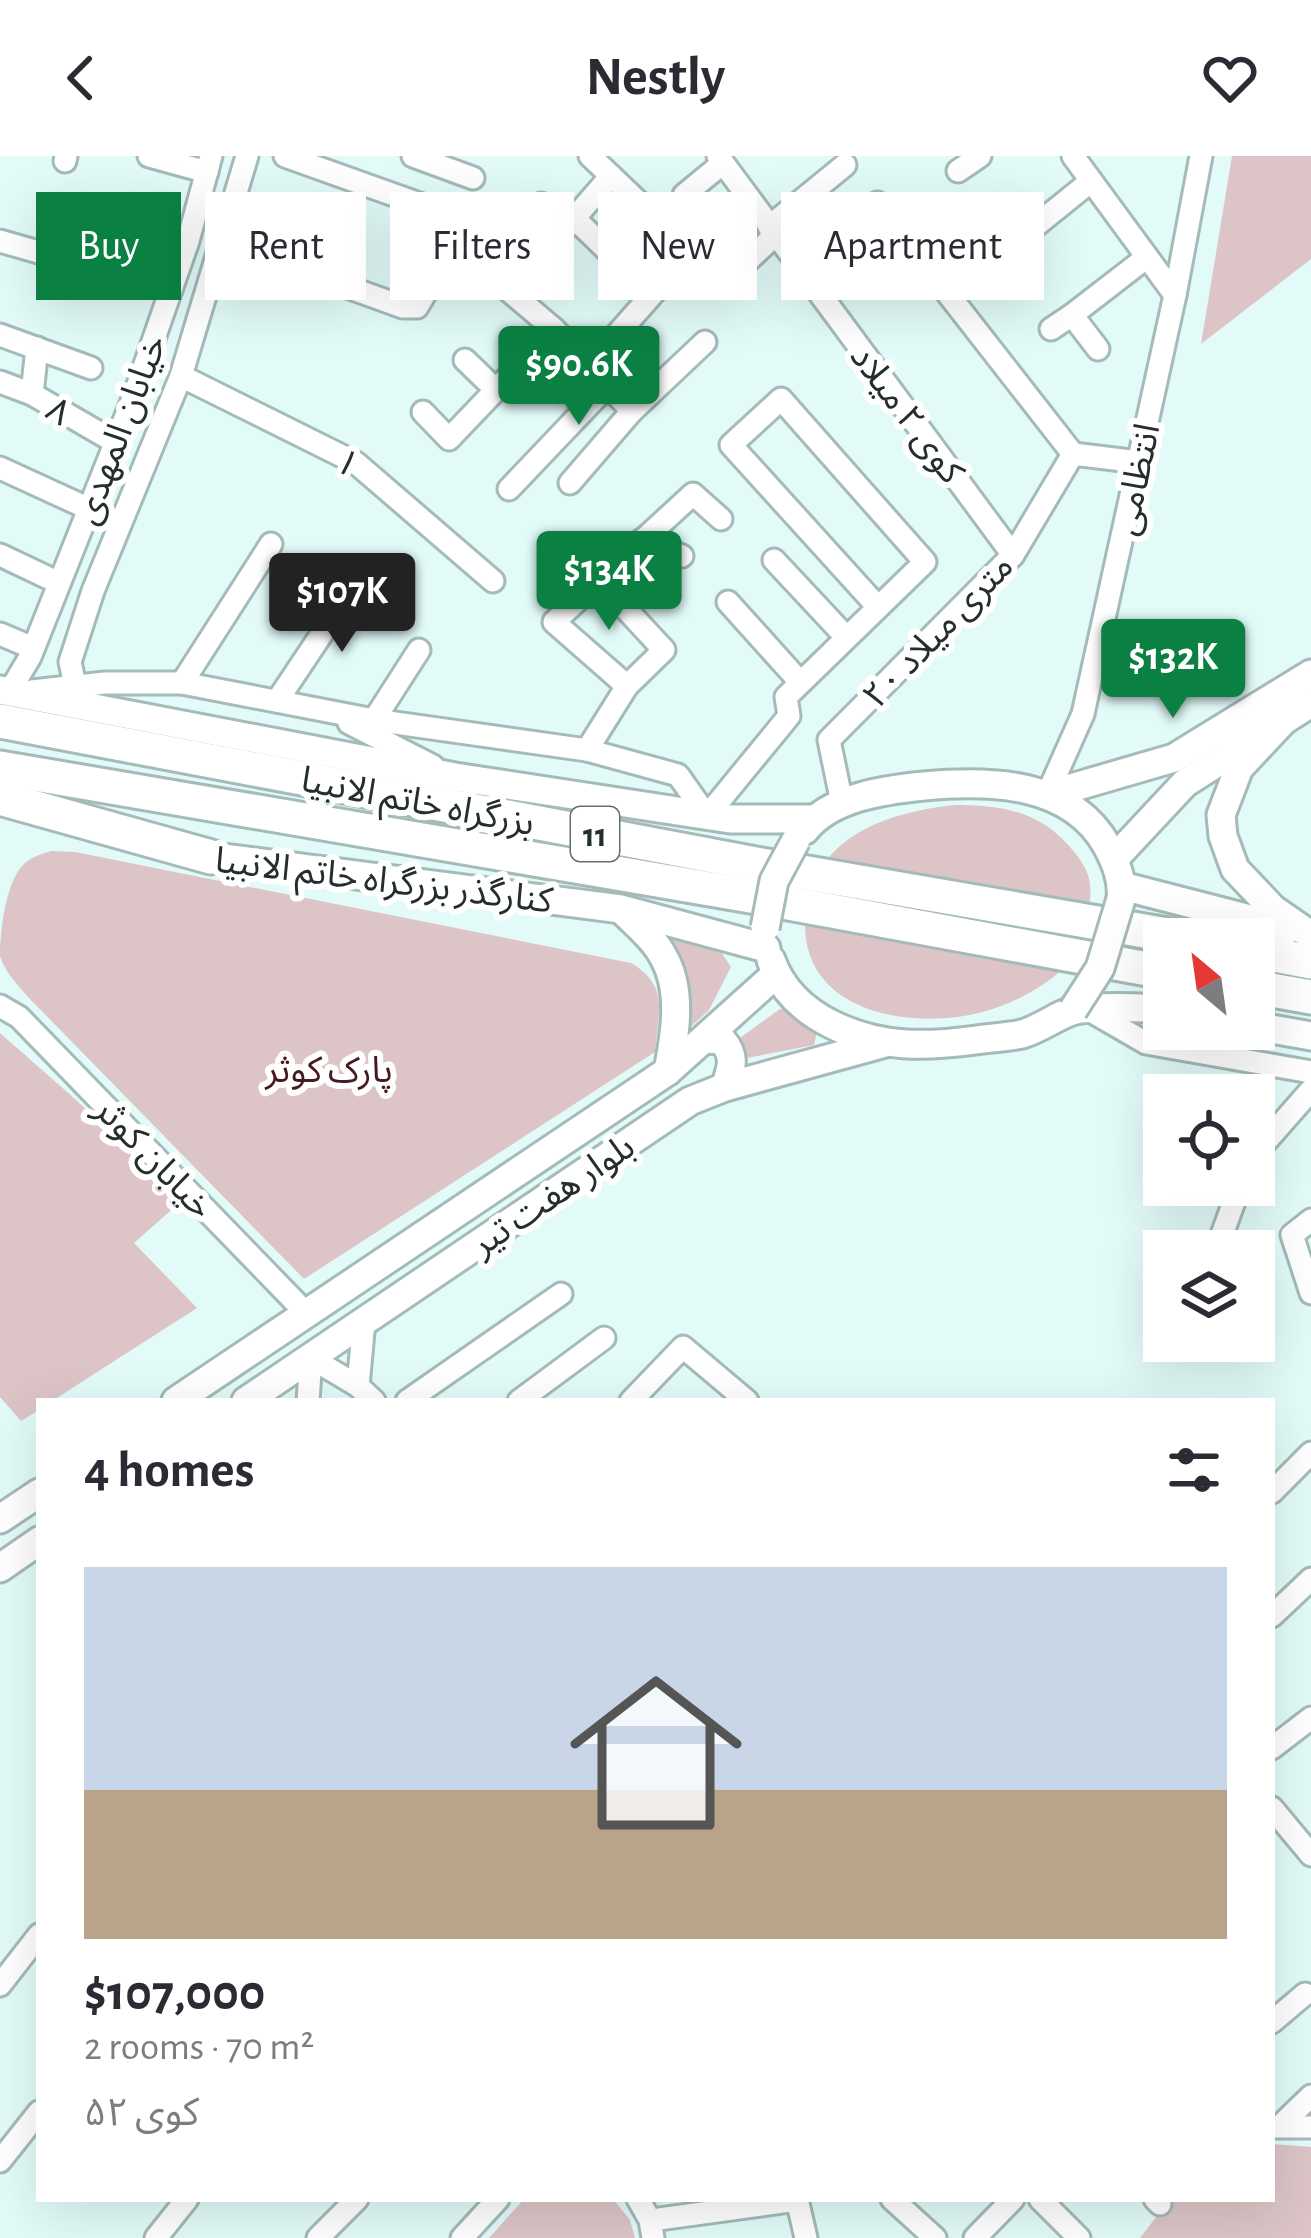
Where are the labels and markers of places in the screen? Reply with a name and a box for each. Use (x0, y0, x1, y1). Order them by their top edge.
pin: $90.6K (481, 326, 677, 428)
pin: $134K (525, 531, 693, 633)
pin: $107K (258, 553, 426, 655)
pin: $132K (1089, 619, 1257, 721)

